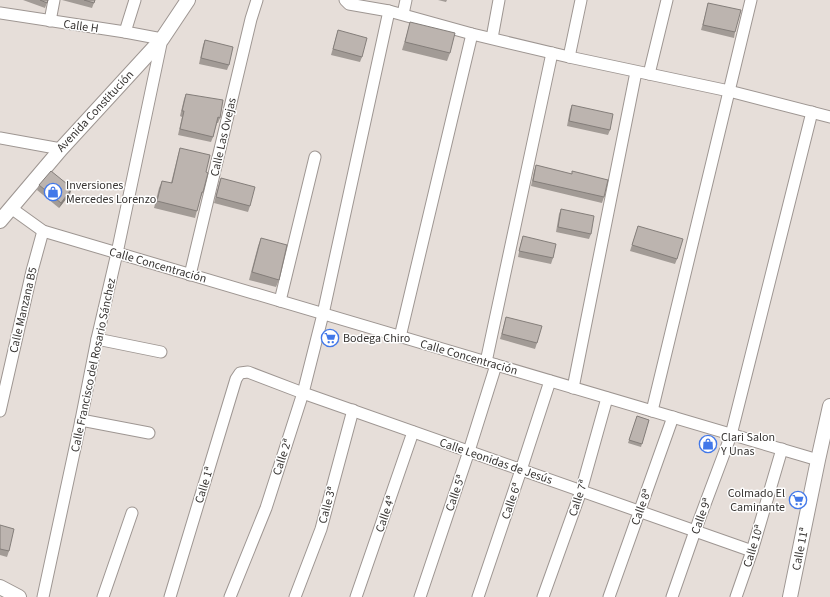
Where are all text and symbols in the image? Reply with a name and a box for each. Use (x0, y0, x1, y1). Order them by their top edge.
street label: Calle H (62, 16, 100, 37)
street label: Avenida Constitución (53, 67, 138, 156)
street label: Calle Las Ovejas (206, 96, 241, 178)
place label: Inversiones Mercedes Lorenzo (66, 177, 156, 208)
shop icon: Inversiones Mercedes Lorenzo (43, 182, 63, 202)
street label: Calle Concentración (107, 243, 209, 288)
street label: Calle Manzana B5 (5, 265, 42, 355)
street label: Calle Francisco del Rosario Sánchez (67, 276, 120, 454)
supermarket icon: Bodega Chiro (320, 328, 340, 348)
place label: Bodega Chiro (343, 330, 410, 347)
street label: Calle Concentración (418, 335, 520, 380)
place label: Clari Salon Y Unas (720, 429, 775, 460)
street label: Calle Leonidas de Jesús (437, 434, 555, 489)
shop icon: Clari Salon Y Unas (698, 434, 718, 454)
street label: Calle 2ª (269, 437, 296, 478)
street label: Calle 1ª (191, 465, 218, 506)
street label: Calle 5ª (441, 473, 470, 514)
street label: Calle 7ª (565, 478, 592, 519)
street label: Calle 6ª (497, 481, 526, 522)
street label: Calle 3ª (314, 485, 341, 525)
place label: Colmado El Caminante (728, 485, 785, 516)
street label: Calle 8ª (627, 487, 656, 528)
supermarket icon: Colmado El Caminante (788, 490, 808, 510)
street label: Calle 4ª (371, 494, 400, 535)
street label: Calle 9ª (687, 496, 716, 537)
street label: Calle 10ª (739, 523, 768, 569)
street label: Calle 11ª (788, 526, 813, 572)

